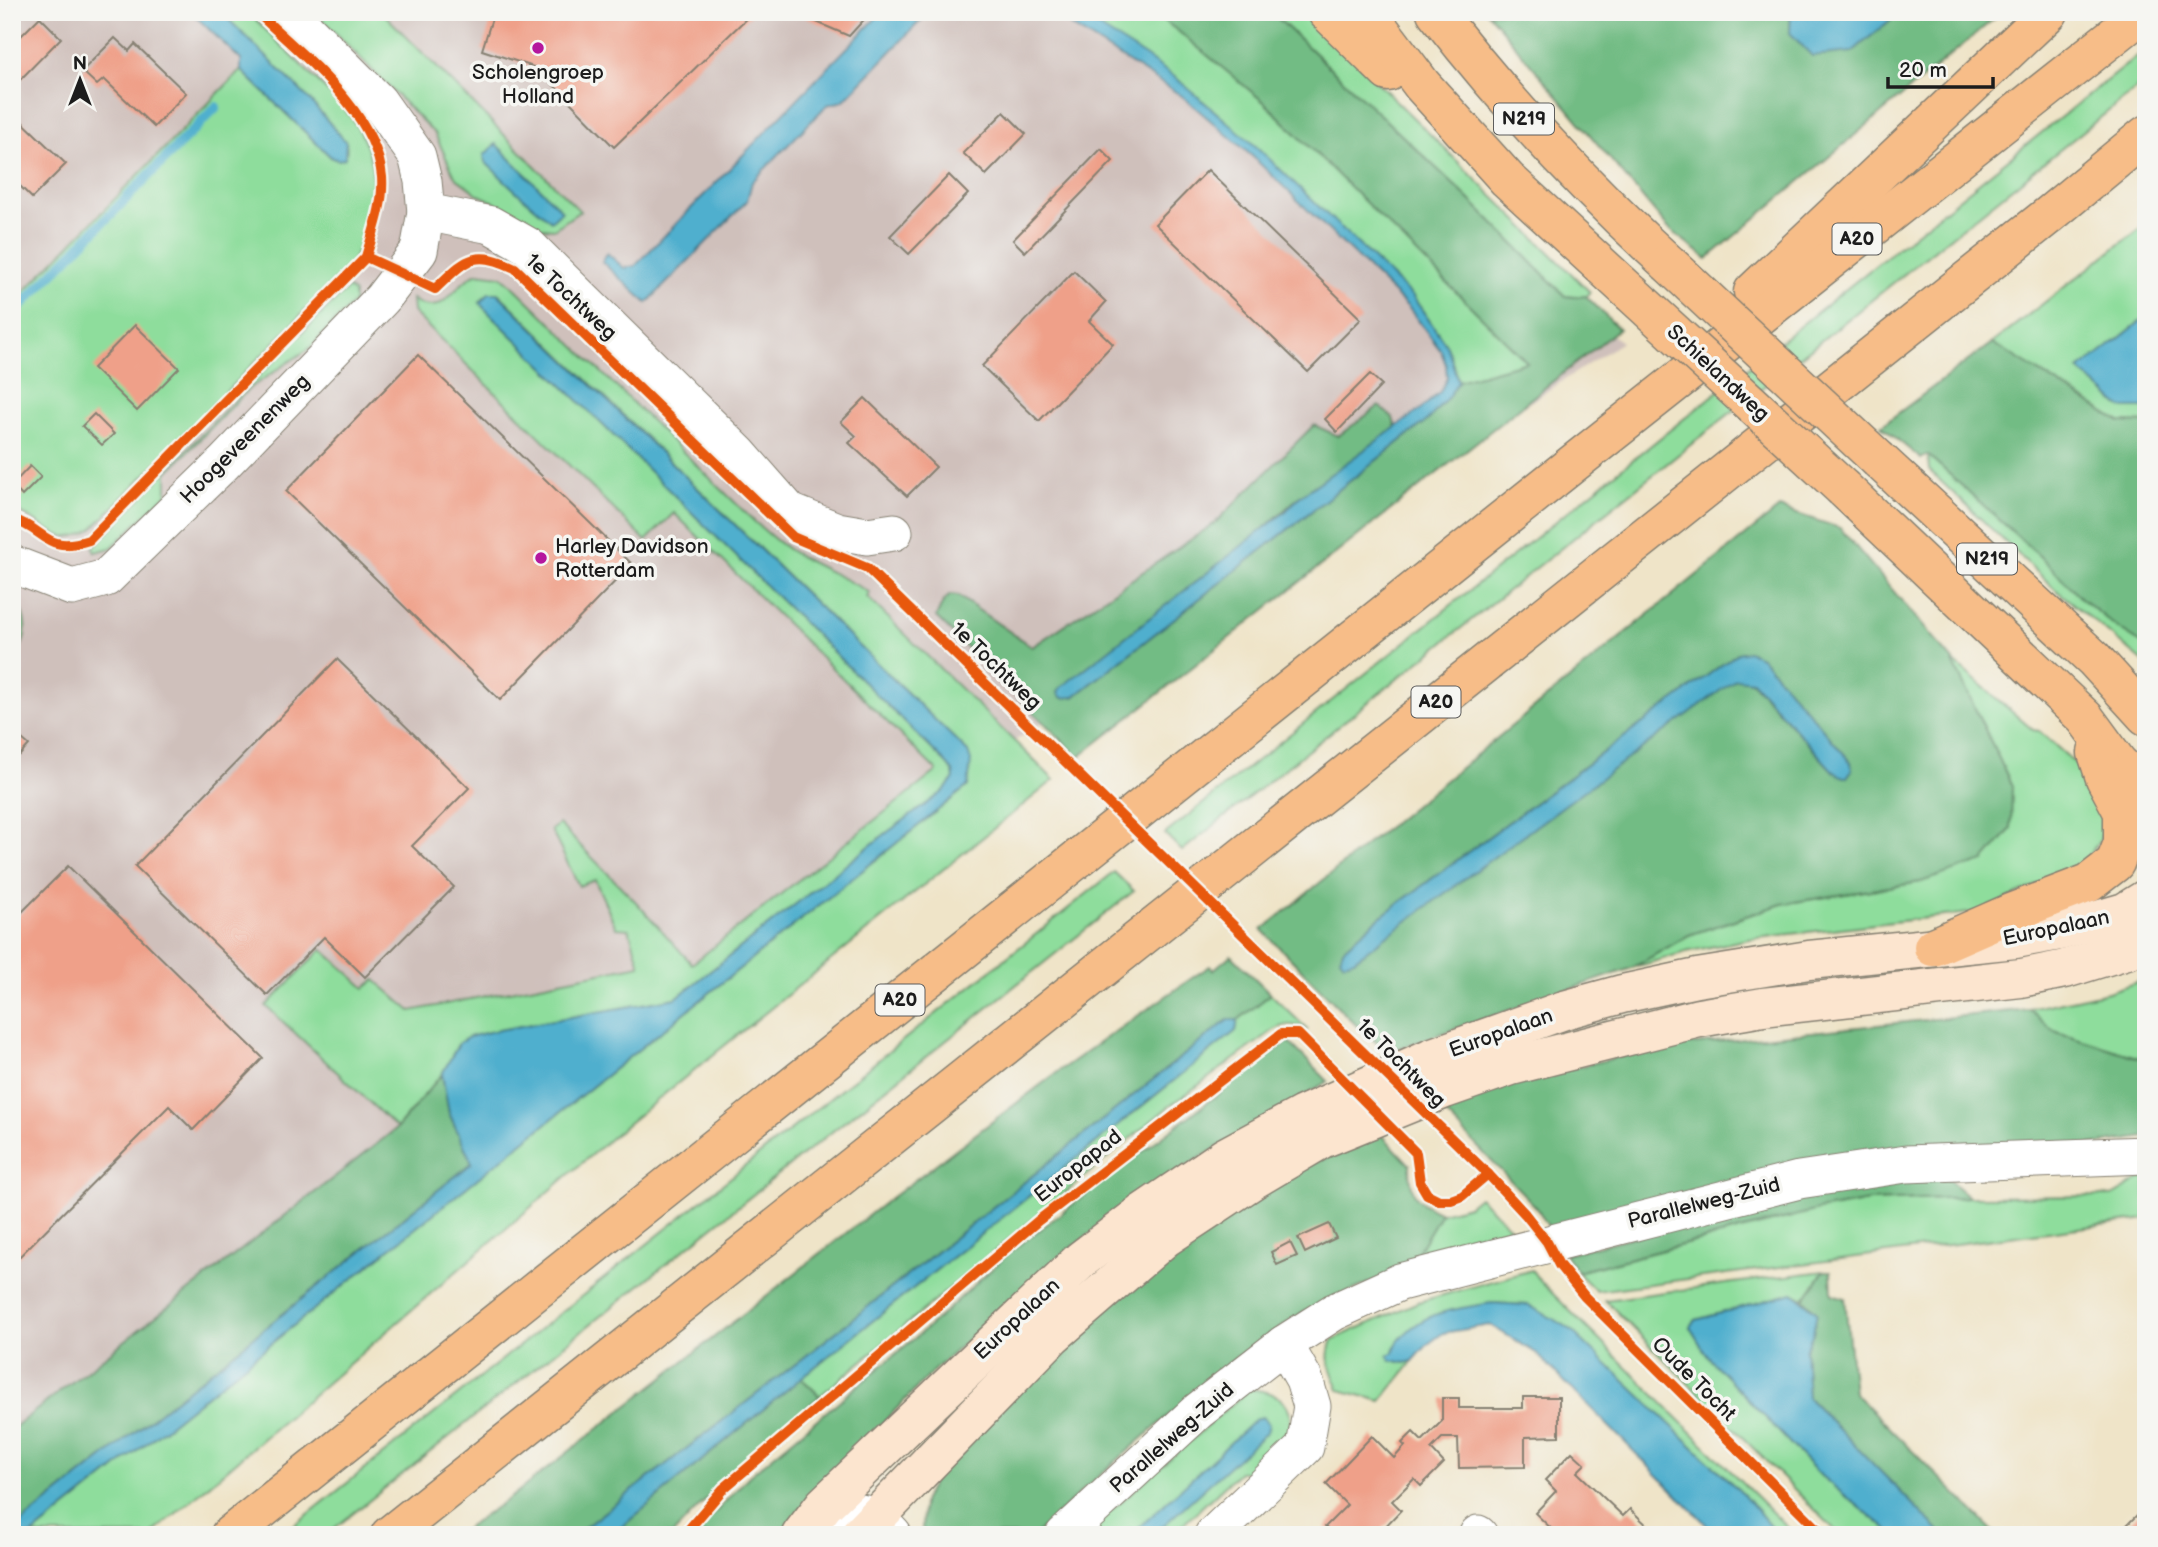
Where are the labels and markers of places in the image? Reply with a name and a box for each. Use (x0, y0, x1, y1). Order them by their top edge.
marker: Scholengroep Holland (530, 40, 546, 56)
place label: Scholengroep Holland (472, 60, 604, 109)
place label: Harley Davidson Rotterdam (555, 534, 709, 583)
marker: Harley Davidson Rotterdam (533, 550, 549, 566)

